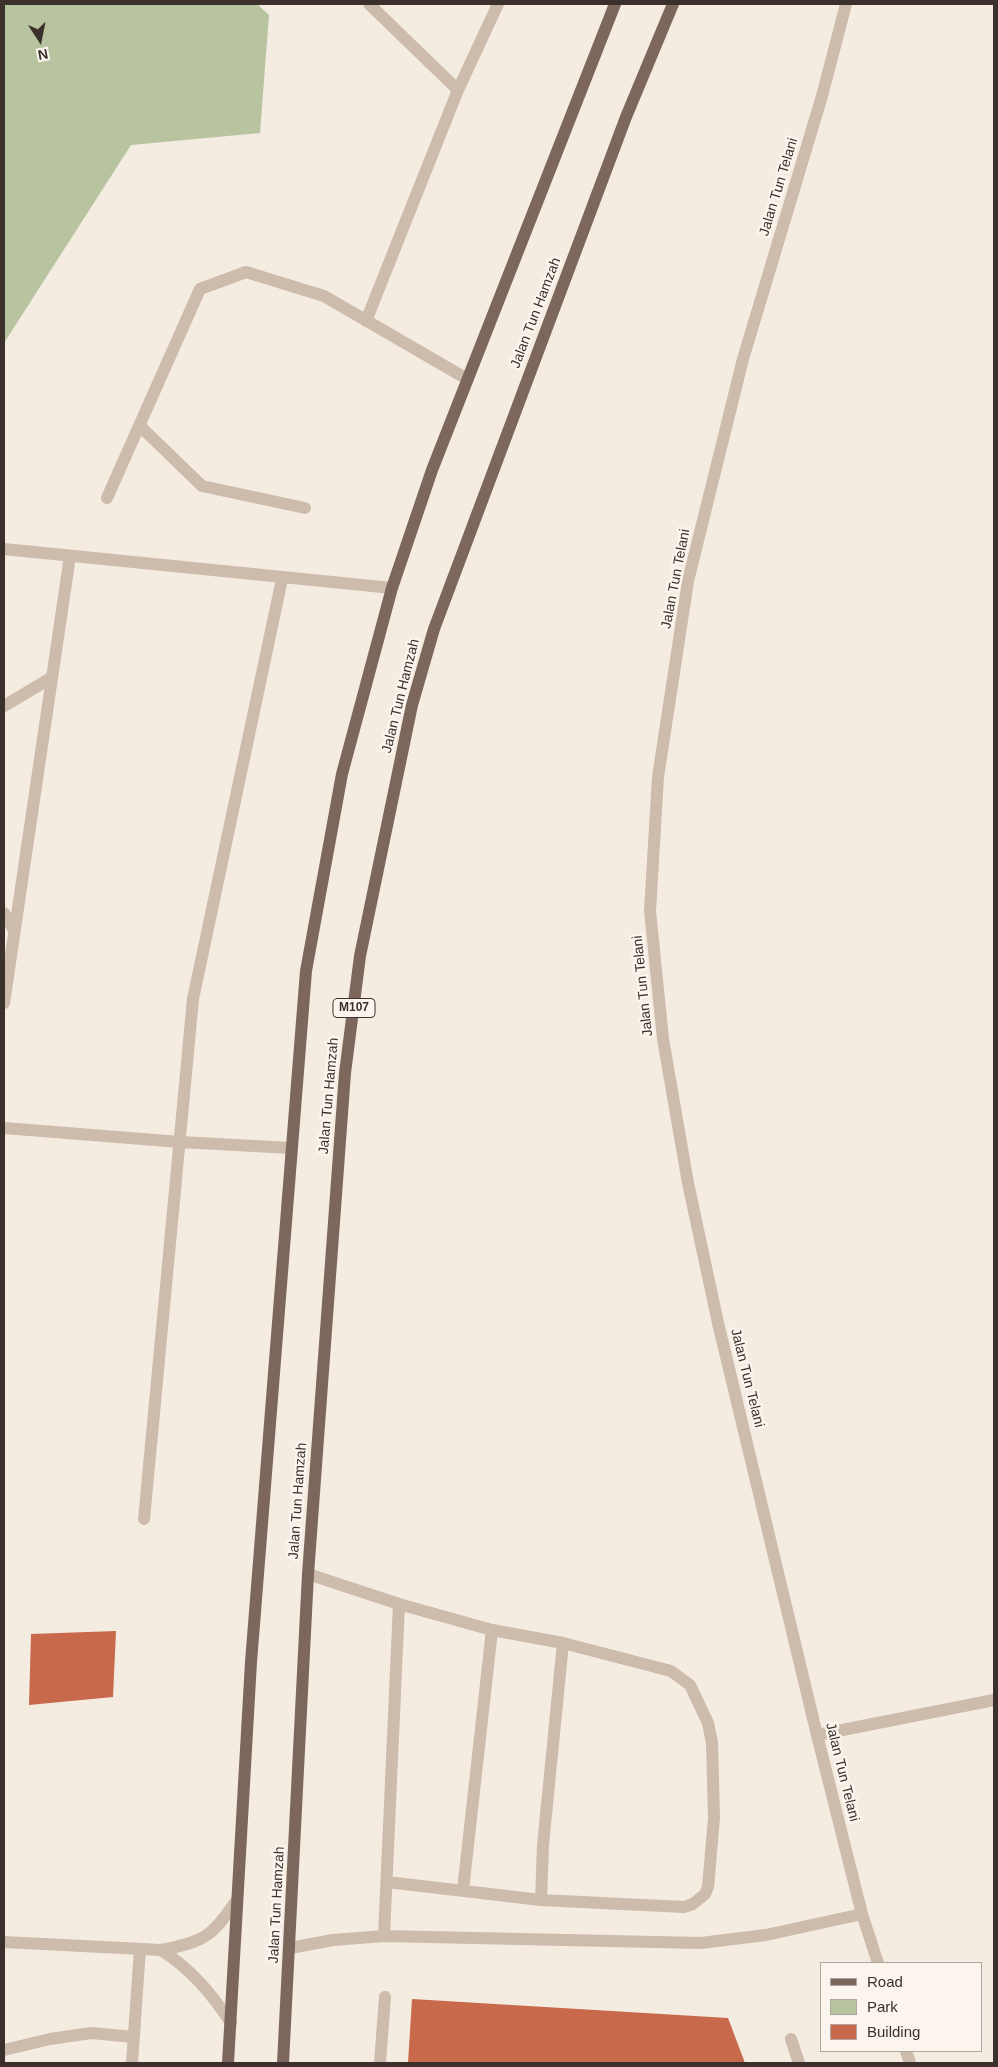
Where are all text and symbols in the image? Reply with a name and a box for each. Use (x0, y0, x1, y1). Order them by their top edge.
north arrow (15, 15, 65, 65)
text: N (36, 46, 49, 64)
street label: Jalan Tun Telani (756, 136, 802, 238)
street label: Jalan Tun Hamzah (507, 255, 565, 371)
street label: Jalan Tun Telani (658, 528, 694, 630)
street label: Jalan Tun Hamzah (379, 637, 423, 755)
street label: Jalan Tun Telani (629, 935, 657, 1037)
road number: M107 (333, 998, 375, 1018)
street label: Jalan Tun Hamzah (316, 1037, 342, 1155)
street label: Jalan Tun Telani (727, 1327, 767, 1429)
street label: Jalan Tun Hamzah (286, 1442, 310, 1560)
street label: Jalan Tun Telani (822, 1721, 862, 1823)
street label: Jalan Tun Hamzah (266, 1846, 288, 1964)
legend (820, 1962, 983, 2052)
text: Road (867, 1973, 903, 1990)
text: Park (867, 1998, 898, 2015)
text: Building (867, 2023, 920, 2040)

